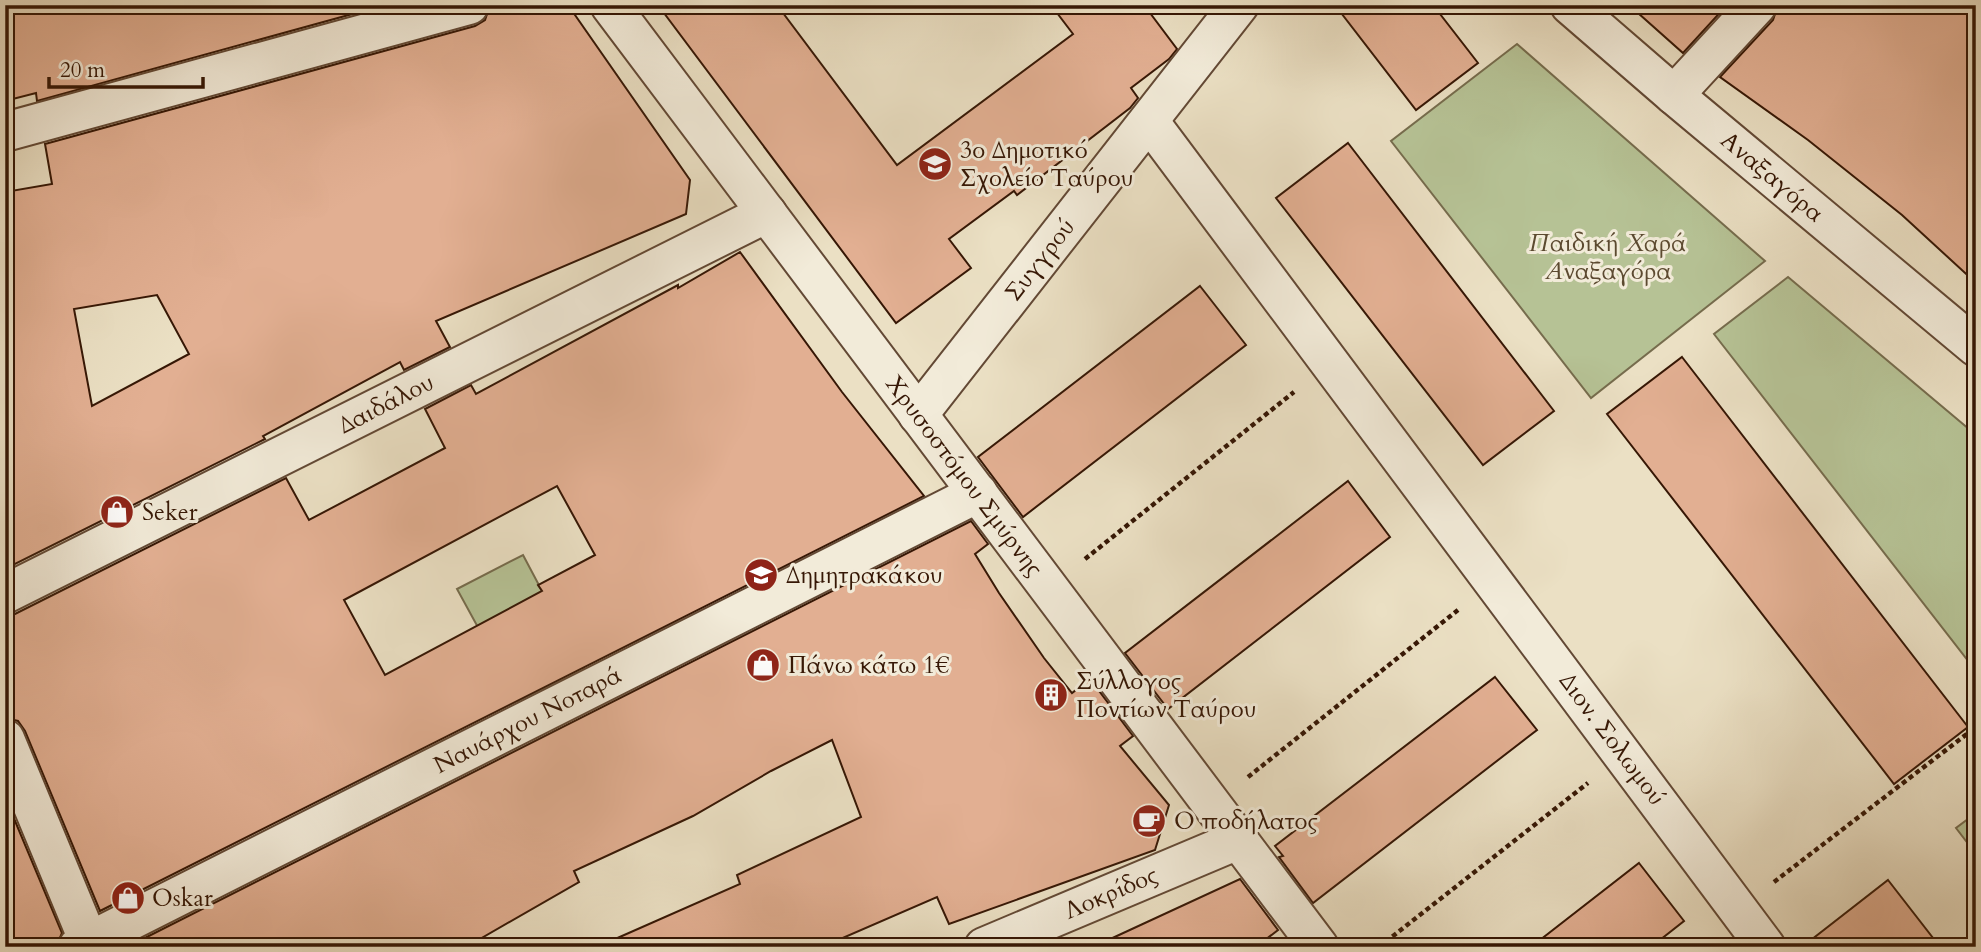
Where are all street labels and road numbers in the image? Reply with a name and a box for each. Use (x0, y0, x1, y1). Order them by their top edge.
street label: Αναξαγόρα (1714, 124, 1831, 230)
street label: Συγγρού (997, 212, 1083, 308)
street label: Δαιδάλου (333, 366, 439, 442)
street label: Χρυσοστόμου Σμύρνης (877, 369, 1051, 583)
street label: Ναυάρχου Νοταρά (428, 658, 628, 782)
street label: Διον. Σολωμού (1551, 666, 1673, 812)
street label: Λοκρίδος (1059, 859, 1163, 927)

